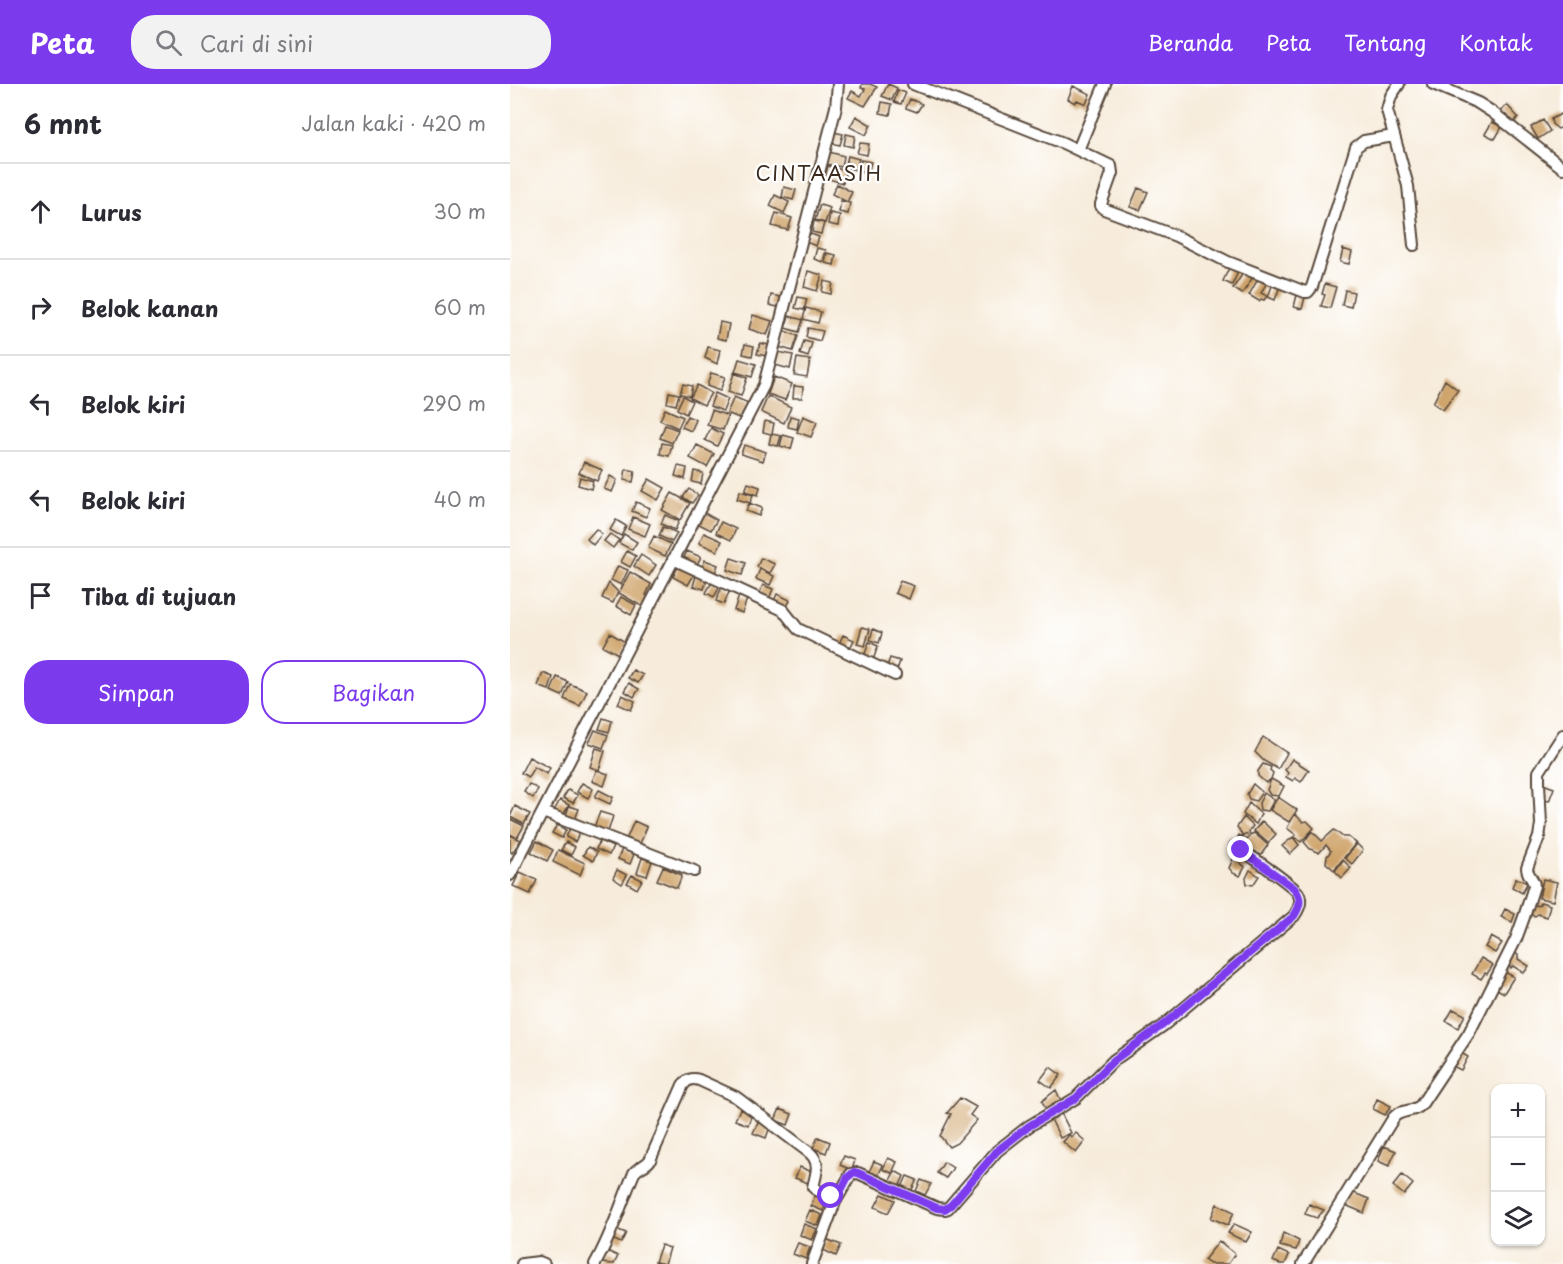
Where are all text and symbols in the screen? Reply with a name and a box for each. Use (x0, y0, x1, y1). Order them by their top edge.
search box (131, 15, 551, 69)
text: Peta (30, 21, 95, 64)
icon: search (152, 26, 185, 59)
text: Cari di sini (200, 26, 313, 59)
text: Beranda (1148, 26, 1233, 58)
text: Peta (1266, 26, 1311, 58)
text: Tentang (1344, 26, 1426, 58)
text: Kontak (1459, 26, 1533, 58)
text: 6 mnt (24, 104, 102, 143)
text: Jalan kaki · 420 m (302, 108, 486, 138)
district label: CINTAASIH (755, 158, 883, 188)
icon: ahead (24, 195, 57, 228)
text: Lurus (81, 195, 142, 228)
text: 30 m (433, 196, 486, 226)
icon: right (24, 291, 57, 324)
text: Belok kanan (81, 291, 218, 324)
text: 60 m (434, 292, 486, 322)
icon: left (24, 387, 57, 420)
text: Belok kiri (81, 387, 185, 420)
text: 290 m (422, 388, 486, 418)
icon: left (24, 483, 57, 516)
text: Belok kiri (81, 483, 185, 516)
text: 40 m (434, 484, 486, 514)
icon: arrive (24, 579, 57, 612)
text: Tiba di tujuan (81, 579, 236, 612)
button: Simpan (24, 660, 249, 724)
button: Bagikan (261, 660, 486, 724)
route end (1227, 836, 1253, 862)
map controls (1491, 1084, 1545, 1246)
button: + (1491, 1084, 1545, 1138)
button: − (1491, 1138, 1545, 1192)
route start (817, 1182, 843, 1208)
button: layers (1491, 1192, 1545, 1246)

